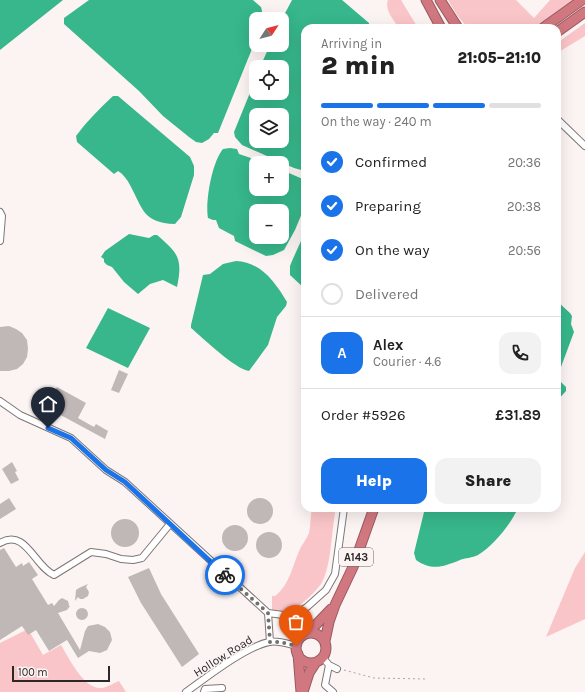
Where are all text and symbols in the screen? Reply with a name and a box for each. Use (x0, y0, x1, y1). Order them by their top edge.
north arrow (249, 12, 289, 52)
map controls (249, 12, 289, 244)
text: Arriving in (321, 36, 382, 51)
text: 21:05–21:10 (458, 49, 541, 67)
text: 2 min (321, 50, 396, 81)
button: locate (249, 60, 289, 100)
button: layers (249, 108, 289, 148)
text: On the way · 240 m (321, 114, 432, 129)
icon: check (321, 151, 343, 173)
text: Confirmed (355, 153, 427, 171)
text: 20:36 (508, 155, 541, 170)
button: + (249, 156, 289, 196)
icon: check (321, 195, 343, 217)
text: Preparing (355, 197, 421, 215)
text: 20:38 (507, 199, 541, 214)
button: − (249, 204, 289, 244)
icon: check (321, 239, 343, 261)
text: On the way (355, 241, 429, 259)
text: 20:56 (508, 243, 541, 258)
text: Delivered (355, 285, 419, 303)
button: phone (499, 332, 541, 374)
text: Alex (373, 336, 403, 354)
text: A (337, 344, 347, 362)
text: Courier · 4.6 (373, 354, 441, 369)
pin (31, 387, 65, 428)
icon: home (37, 393, 59, 415)
text: Order #5926 (321, 406, 406, 424)
text: £31.89 (495, 406, 541, 424)
button: Help (321, 458, 427, 504)
button: Share (435, 458, 541, 504)
road number: A143 (339, 548, 373, 566)
courier (205, 555, 245, 595)
icon: bike (214, 564, 236, 586)
pin (279, 605, 313, 646)
icon: bag (285, 611, 307, 633)
street label: Hollow Road (191, 632, 255, 680)
scale bar (12, 664, 110, 683)
text: 100 m (18, 666, 48, 679)

